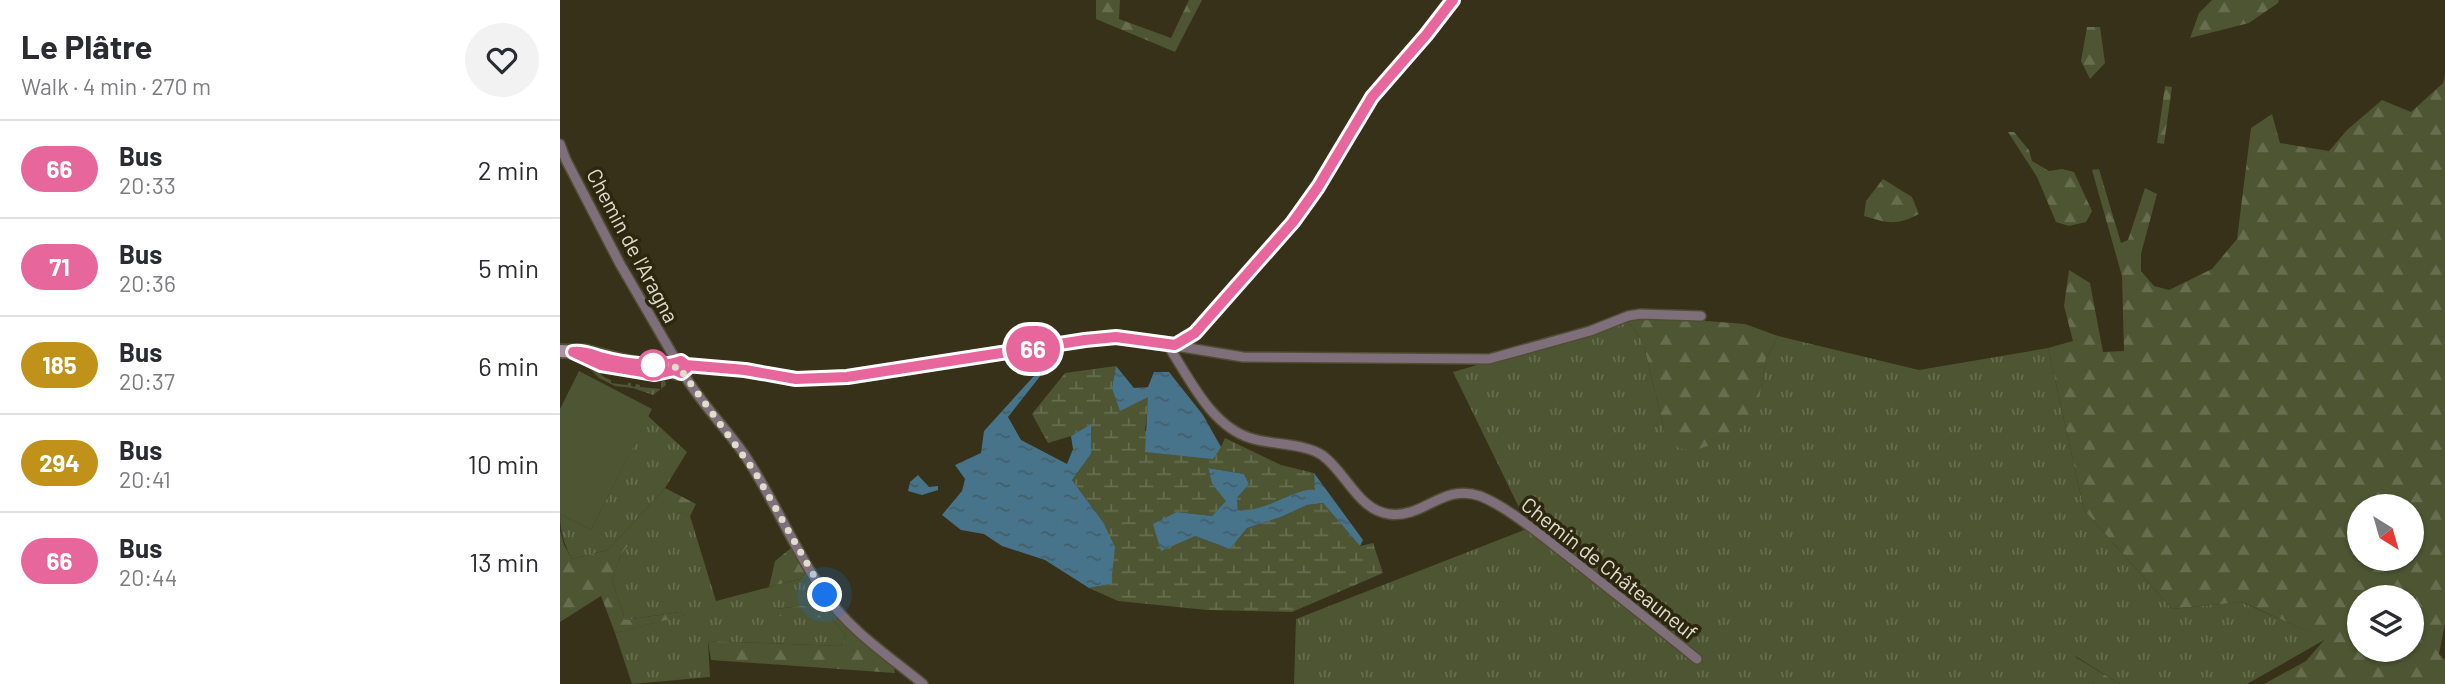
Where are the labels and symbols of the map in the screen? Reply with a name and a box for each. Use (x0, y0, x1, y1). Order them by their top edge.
street label: Chemin de l'Aragna (582, 164, 684, 327)
line badge: 66 (1002, 326, 1064, 372)
unlabelled marker (638, 350, 668, 380)
street label: Chemin de Châteauneuf (1517, 491, 1703, 644)
north arrow (2347, 494, 2424, 570)
your location (807, 577, 842, 612)

